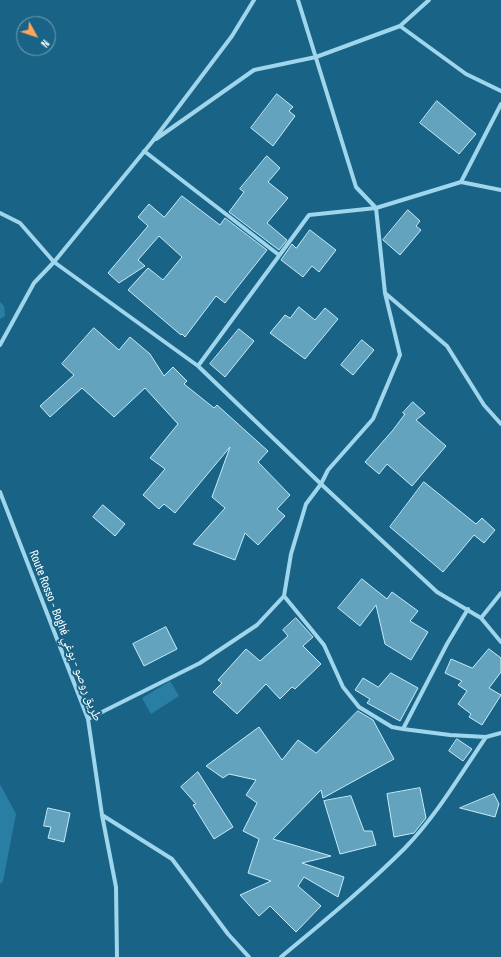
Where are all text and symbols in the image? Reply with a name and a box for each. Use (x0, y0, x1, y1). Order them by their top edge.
north arrow (16, 16, 56, 56)
text: N (38, 37, 52, 50)
street label: Route Rosso - Boghé طريق روصو - بوغي (25, 548, 105, 724)

